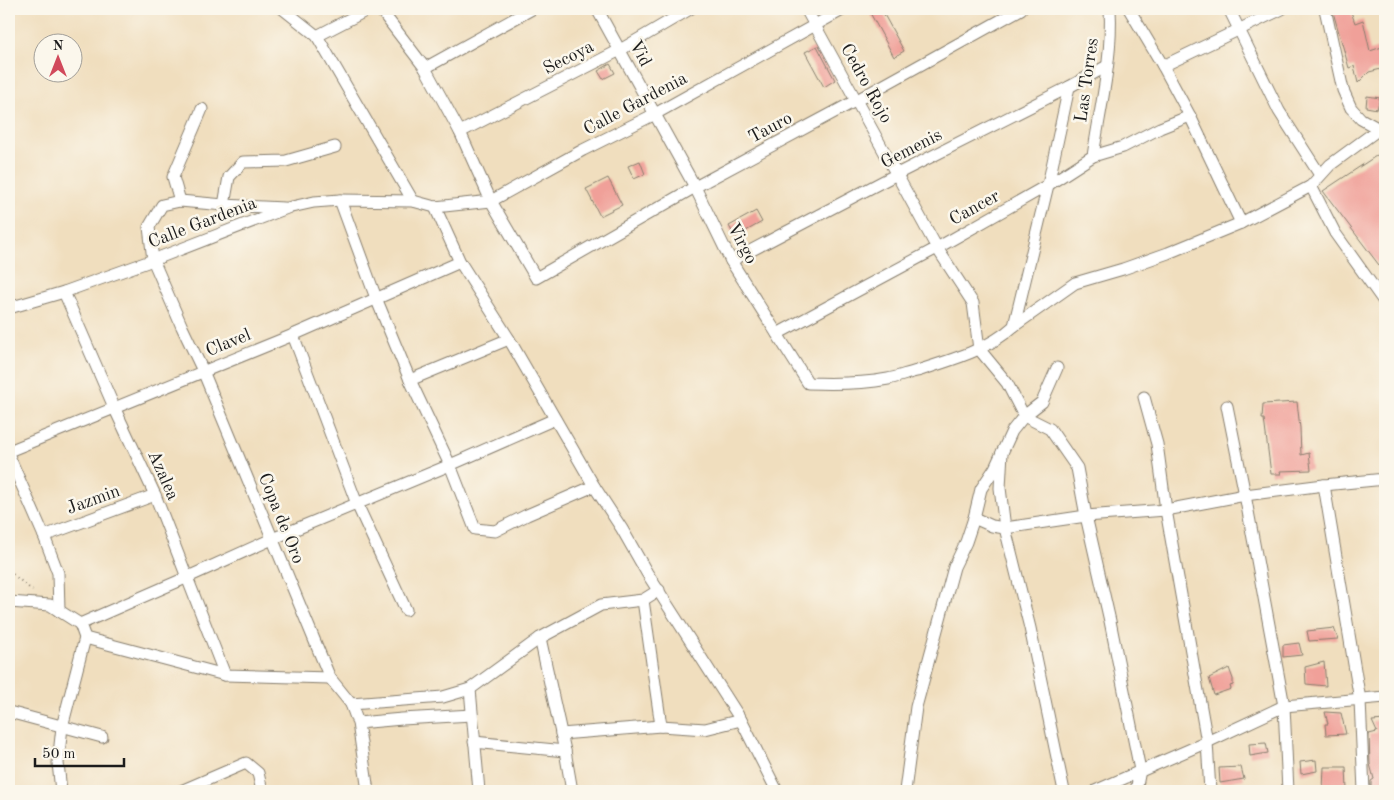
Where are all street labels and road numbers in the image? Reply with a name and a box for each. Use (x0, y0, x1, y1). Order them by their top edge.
street label: Vid (626, 37, 654, 70)
street label: Las Torres (1072, 37, 1102, 124)
street label: Secoya (540, 38, 597, 78)
street label: Cedro Rojo (837, 41, 895, 126)
street label: Calle Gardenia (581, 69, 690, 139)
street label: Tauro (746, 109, 795, 147)
street label: Gemenis (878, 126, 945, 172)
street label: Cancer (946, 187, 1003, 229)
street label: Calle Gardenia (146, 194, 259, 252)
street label: Virgo (724, 220, 760, 267)
street label: Clavel (203, 326, 254, 360)
street label: Azalea (144, 448, 182, 503)
street label: Copa de Oro (255, 471, 307, 566)
street label: Jazmin (64, 482, 123, 518)

